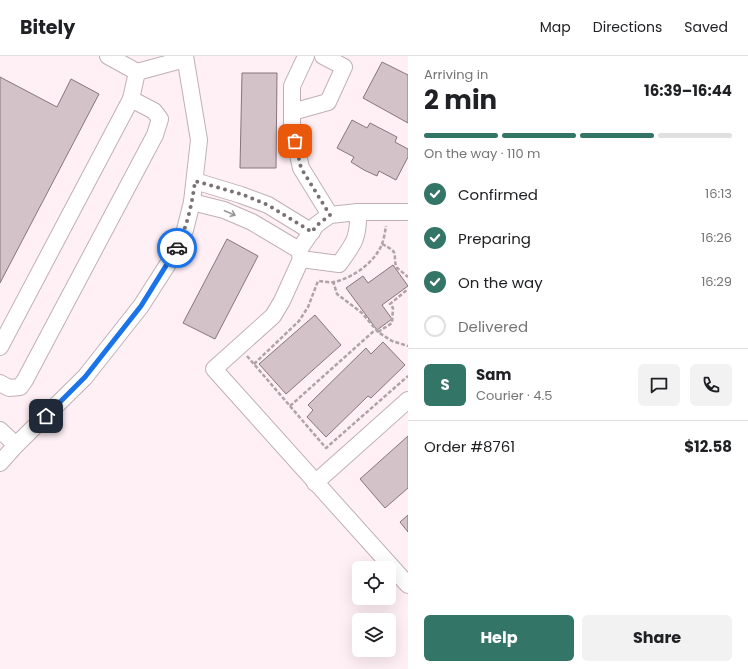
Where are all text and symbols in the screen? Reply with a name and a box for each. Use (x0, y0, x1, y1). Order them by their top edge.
text: Bitely (20, 14, 75, 41)
text: Map (540, 17, 571, 37)
text: Directions (593, 17, 662, 37)
text: Saved (684, 17, 728, 37)
text: Arriving in (424, 65, 488, 84)
text: 16:39–16:44 (644, 80, 732, 101)
text: 2 min (424, 82, 497, 118)
pin (278, 124, 312, 158)
icon: bag (284, 130, 306, 152)
text: On the way · 110 m (424, 144, 540, 163)
icon: check (424, 183, 446, 205)
text: Confirmed (458, 184, 538, 205)
text: 16:13 (705, 184, 732, 203)
one-way arrow (223, 209, 235, 217)
icon: check (424, 227, 446, 249)
courier (157, 228, 197, 268)
text: Preparing (458, 228, 531, 249)
text: 16:26 (701, 228, 732, 247)
icon: car (166, 237, 188, 259)
icon: check (424, 271, 446, 293)
text: On the way (458, 272, 543, 293)
text: 16:29 (701, 272, 732, 291)
text: Delivered (458, 316, 528, 337)
text: Sam (476, 364, 511, 385)
button: chat (638, 364, 680, 406)
button: phone (690, 364, 732, 406)
text: S (440, 374, 450, 395)
text: Courier · 4.5 (476, 386, 552, 405)
pin (29, 399, 63, 433)
icon: home (35, 405, 57, 427)
text: Order #8761 (424, 436, 515, 457)
text: $12.58 (684, 436, 732, 457)
map controls (352, 561, 396, 657)
button: locate (352, 561, 396, 605)
button: layers (352, 613, 396, 657)
button: Help (424, 615, 574, 661)
button: Share (582, 615, 732, 661)

